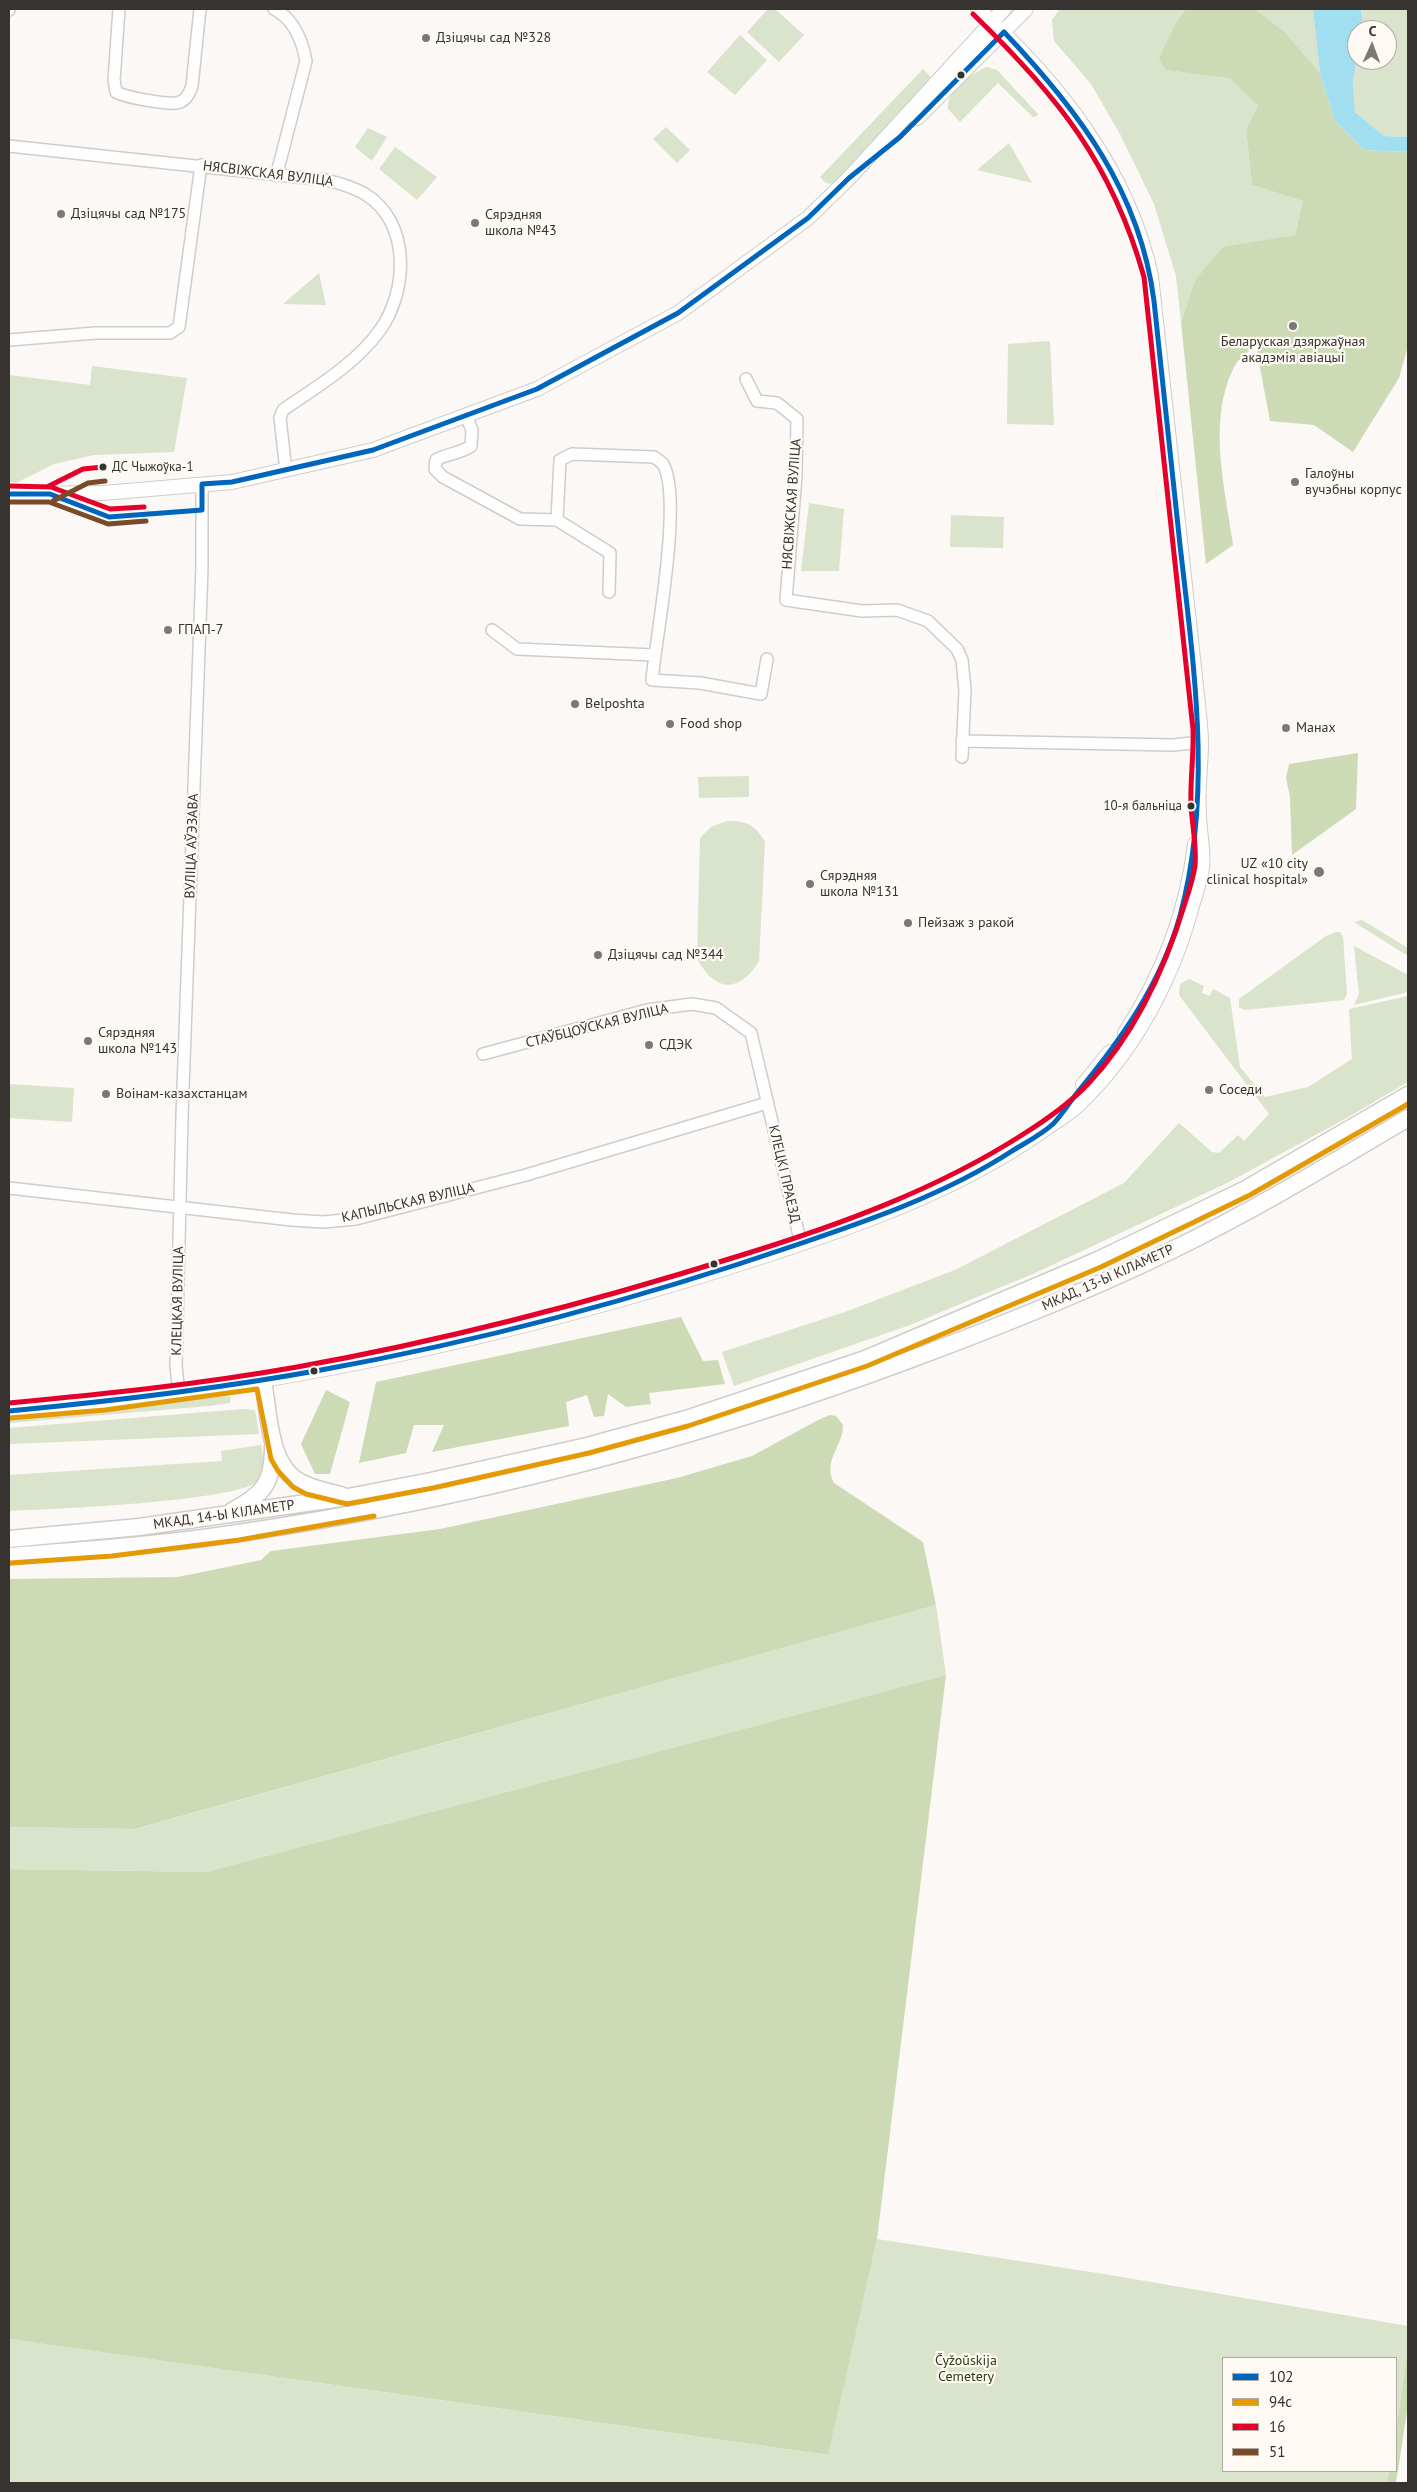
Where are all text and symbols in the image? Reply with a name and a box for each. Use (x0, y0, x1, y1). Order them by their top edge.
north arrow (1347, 20, 1397, 70)
text: С (1368, 22, 1377, 40)
place label: Дзіцячы сад №328 (436, 30, 551, 46)
marker: Дзіцячы сад №328 (420, 32, 432, 44)
unlabelled marker (956, 70, 966, 80)
street label: НЯСВІЖСКАЯ ВУЛІЦА (202, 158, 334, 190)
place label: Дзіцячы сад №175 (71, 206, 186, 222)
place label: Сярэдняя школа №43 (485, 207, 557, 240)
marker: Дзіцячы сад №175 (55, 208, 67, 220)
marker: Сярэдняя школа №43 (469, 217, 481, 229)
marker: Беларуская дзяржаўная акадэмія авіацыі (1287, 320, 1299, 332)
place label: Беларуская дзяржаўная акадэмія авіацыі (1221, 334, 1365, 367)
street label: НЯСВІЖСКАЯ ВУЛІЦА (779, 438, 805, 570)
place label: ДС Чыжоўка-1 (112, 459, 194, 475)
marker: ДС Чыжоўка-1 (98, 462, 108, 472)
place label: Галоўны вучэбны корпус (1305, 466, 1402, 498)
marker: Галоўны вучэбны корпус (1289, 476, 1301, 488)
place label: ГПАП-7 (178, 622, 223, 638)
marker: ГПАП-7 (162, 624, 174, 636)
place label: Belposhta (585, 696, 645, 712)
marker: Belposhta (569, 698, 581, 710)
place label: Food shop (680, 716, 742, 732)
marker: Food shop (664, 718, 676, 730)
place label: Манах (1296, 720, 1336, 736)
marker: Манах (1280, 722, 1292, 734)
street label: ВУЛІЦА АЎЭЗАВА (182, 793, 202, 899)
place label: 10-я бальніца (1103, 798, 1182, 814)
marker: 10-я бальніца (1186, 801, 1196, 811)
place label: UZ «10 city clinical hospital» (1207, 856, 1308, 889)
marker: UZ «10 city clinical hospital» (1312, 865, 1326, 879)
place label: Сярэдняя школа №131 (820, 868, 899, 900)
marker: Сярэдняя школа №131 (804, 878, 816, 890)
place label: Пейзаж з ракой (918, 915, 1014, 931)
marker: Пейзаж з ракой (902, 917, 914, 929)
place label: Дзіцячы сад №344 (608, 947, 723, 963)
marker: Дзіцячы сад №344 (592, 949, 604, 961)
street label: СТАЎБЦОЎСКАЯ ВУЛІЦА (524, 1000, 670, 1052)
place label: Сярэдняя школа №143 (98, 1025, 177, 1058)
marker: Сярэдняя школа №143 (82, 1035, 94, 1047)
place label: СДЭК (659, 1037, 693, 1053)
marker: СДЭК (643, 1039, 655, 1051)
place label: Соседи (1219, 1082, 1262, 1098)
marker: Соседи (1203, 1084, 1215, 1096)
place label: Воінам-казахстанцам (116, 1086, 247, 1102)
marker: Воінам-казахстанцам (100, 1088, 112, 1100)
street label: КЛЕЦКІ ПРАЕЗД (765, 1123, 803, 1225)
street label: КАПЫЛЬСКАЯ ВУЛІЦА (340, 1180, 476, 1226)
street label: МКАД, 13-Ы КІЛАМЕТР (1039, 1241, 1177, 1315)
street label: КЛЕЦКАЯ ВУЛІЦА (169, 1246, 187, 1356)
unlabelled marker (709, 1259, 719, 1269)
unlabelled marker (309, 1366, 319, 1376)
street label: МКАД, 14-Ы КІЛАМЕТР (152, 1497, 296, 1533)
park label: Čyžoŭskija Cemetery (935, 2353, 997, 2386)
legend (1222, 2357, 1397, 2472)
text: 102 (1269, 2367, 1294, 2386)
text: 94с (1269, 2392, 1292, 2411)
text: 16 (1269, 2417, 1285, 2436)
text: 51 (1269, 2442, 1285, 2461)

